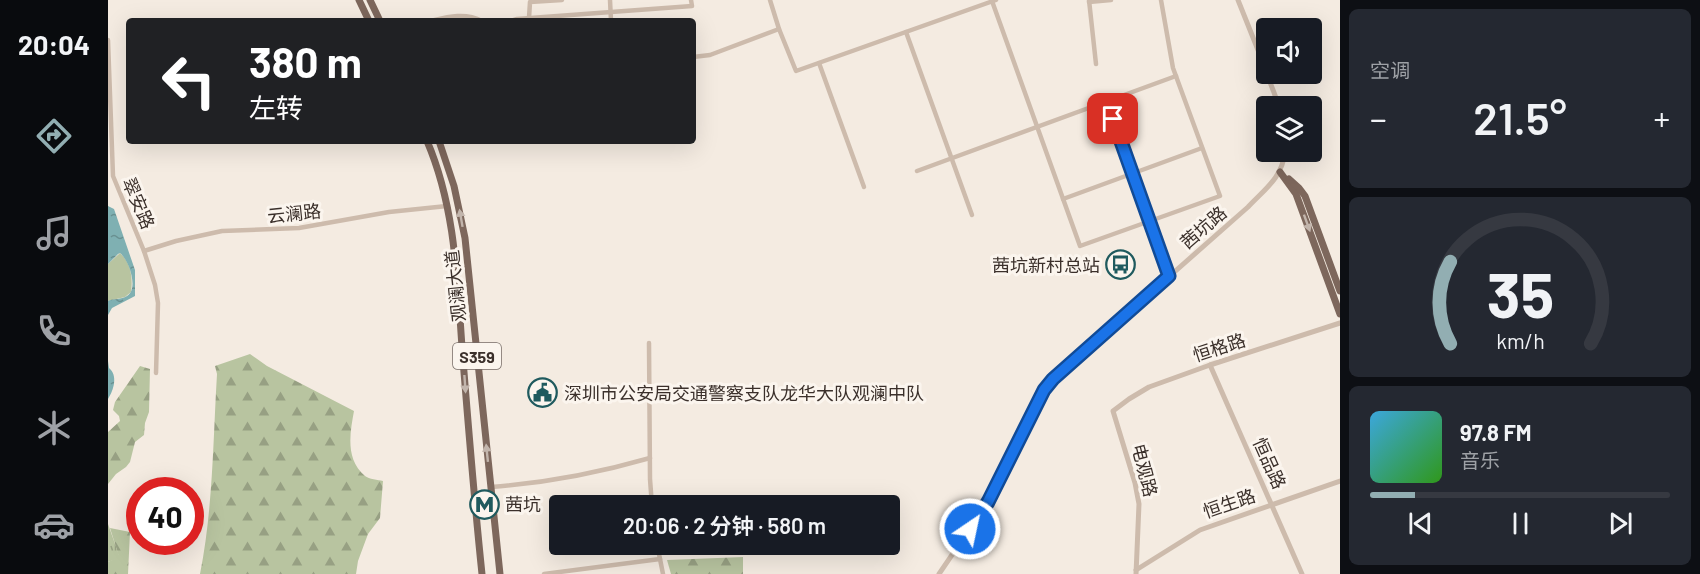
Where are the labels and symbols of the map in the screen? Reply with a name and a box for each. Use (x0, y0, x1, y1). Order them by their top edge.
pin (1087, 93, 1138, 144)
street label: 翠安路 (118, 174, 160, 232)
street label: 云澜路 (266, 199, 322, 227)
street label: 茜坑路 (1175, 201, 1231, 253)
one-way arrow (456, 208, 465, 227)
one-way arrow (1302, 215, 1312, 233)
street label: 观澜大道 (440, 249, 470, 323)
bus stop icon: 茜坑新村总站 (1105, 249, 1137, 281)
place label: 茜坑新村总站 (992, 254, 1100, 276)
street label: 恒格路 (1190, 328, 1248, 366)
road number: S359 (453, 343, 501, 369)
one-way arrow (460, 375, 470, 394)
public building icon: 深圳市公安局交通警察支队龙华大队观澜中队 (527, 377, 559, 409)
place label: 深圳市公安局交通警察支队龙华大队观澜中队 (564, 382, 924, 404)
street label: 恒品路 (1249, 434, 1291, 492)
street label: 电观路 (1128, 441, 1162, 499)
one-way arrow (482, 444, 492, 463)
speed limit sign: 40 (126, 477, 204, 555)
street label: 恒生路 (1200, 484, 1258, 522)
metro station icon: 茜坑 (468, 488, 500, 520)
place label: 茜坑 (505, 493, 541, 515)
position arrow (938, 497, 1002, 561)

